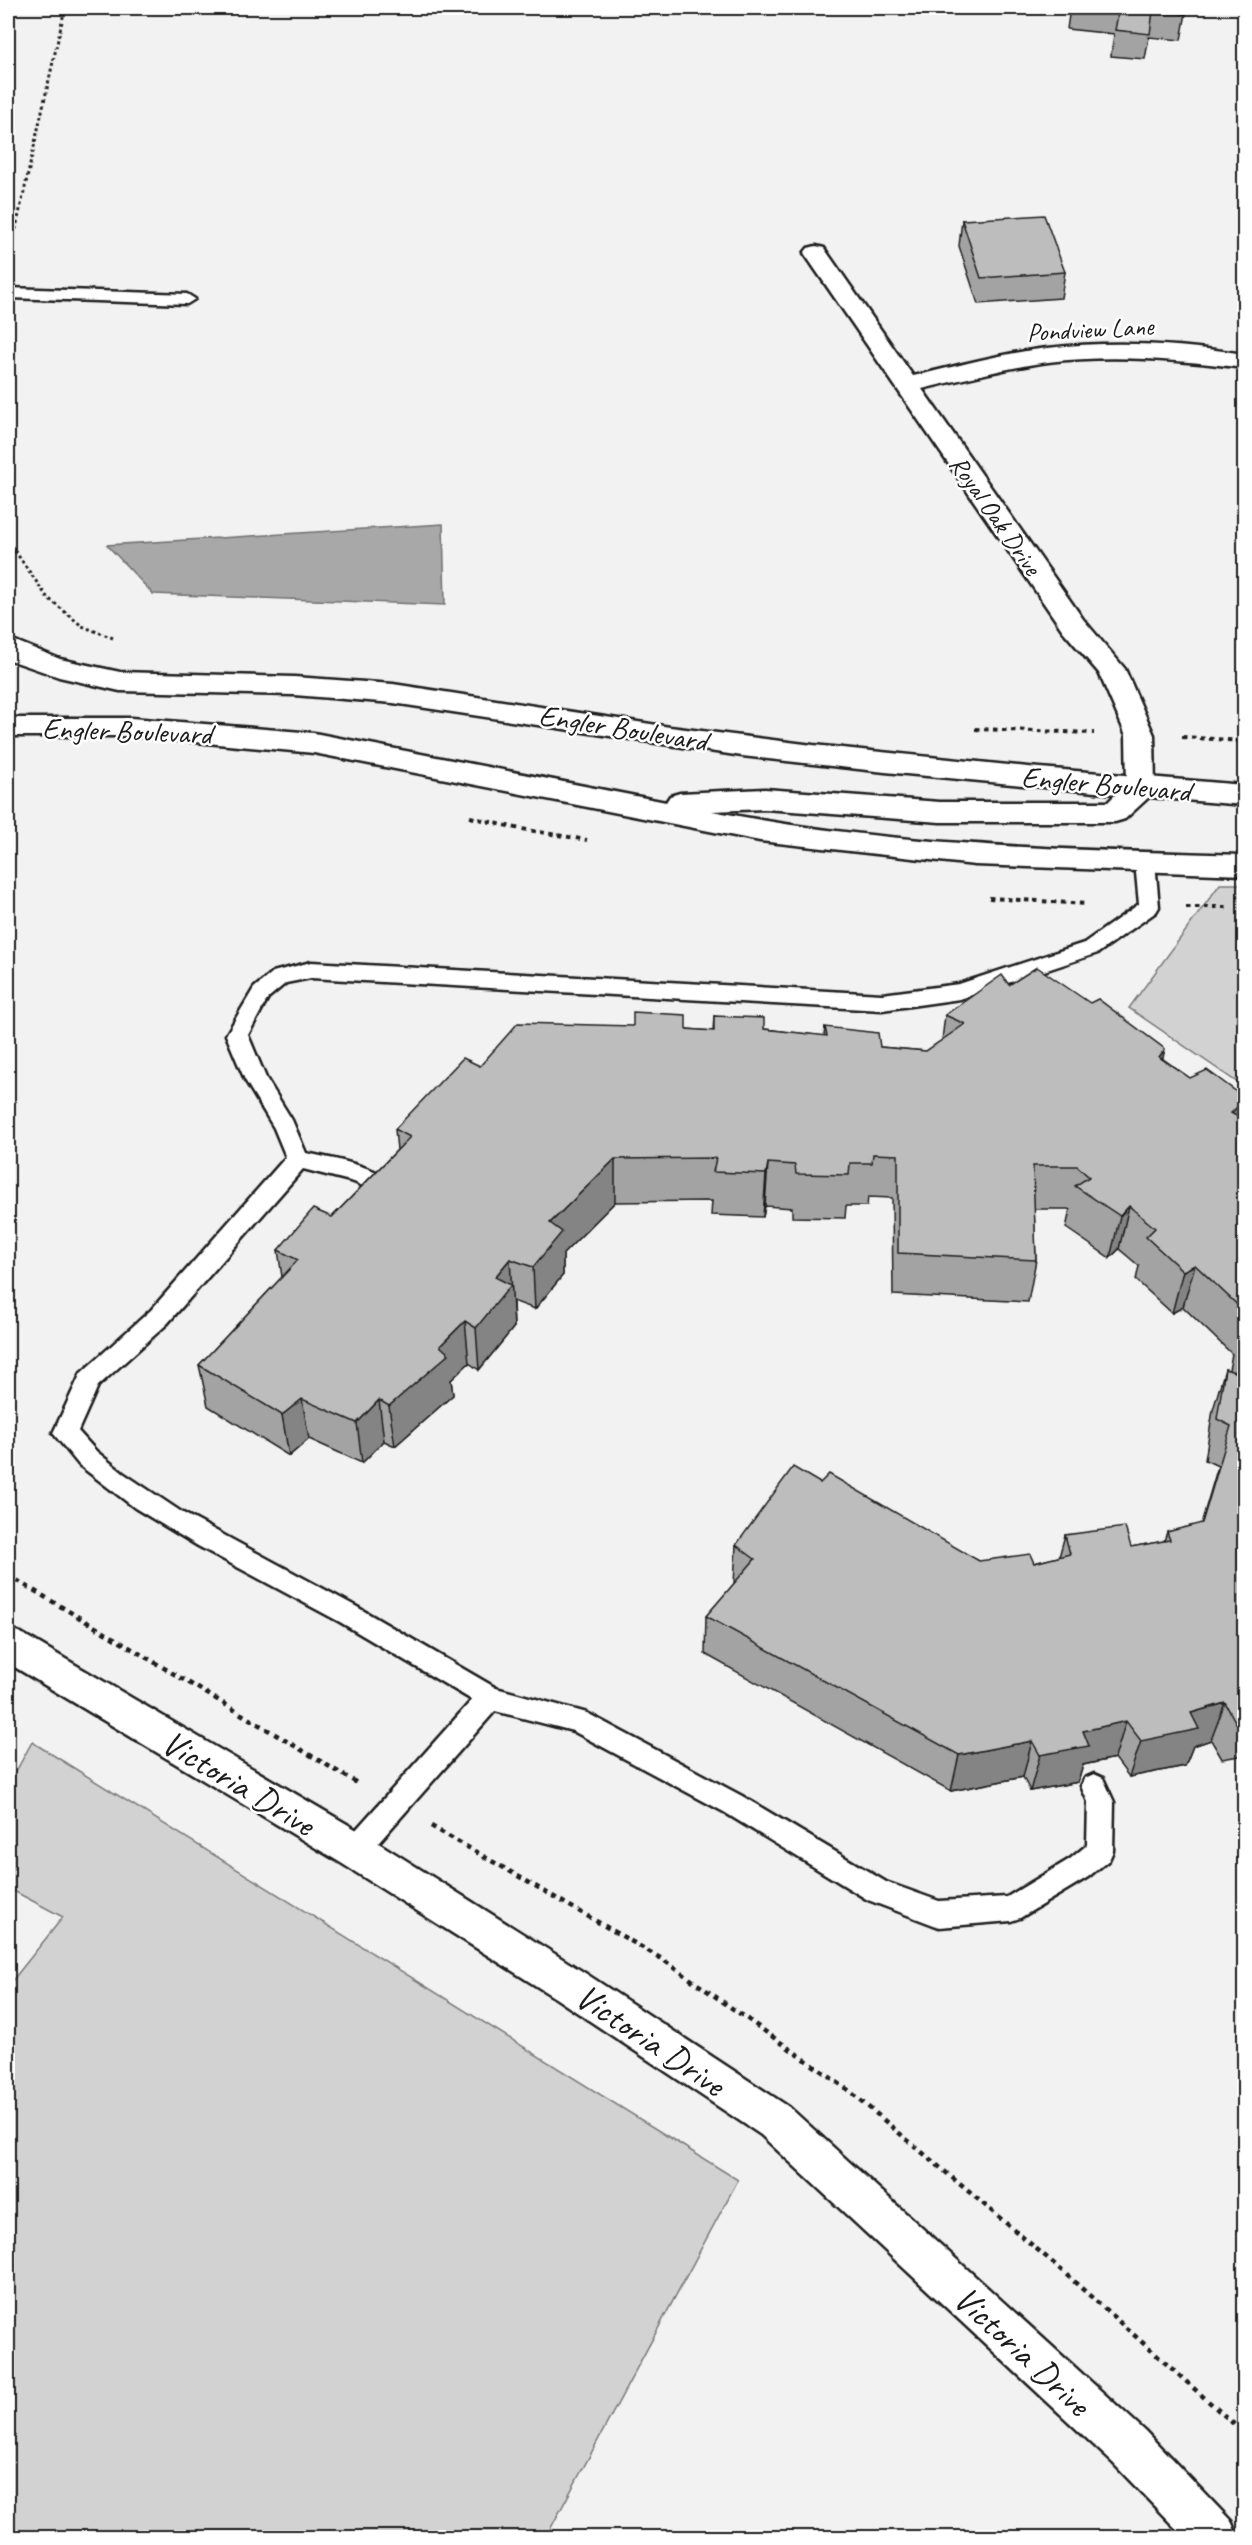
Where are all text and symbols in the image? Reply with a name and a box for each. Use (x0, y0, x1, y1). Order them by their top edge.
street label: Pondview Lane (1026, 310, 1156, 349)
street label: Royal Oak Drive (942, 449, 1050, 583)
street label: Engler Boulevard (536, 696, 714, 761)
street label: Engler Boulevard (42, 709, 217, 753)
street label: Engler Boulevard (1020, 758, 1196, 811)
street label: Victoria Drive (154, 1719, 325, 1848)
street label: Victoria Drive (567, 1973, 736, 2108)
street label: Victoria Drive (944, 2276, 1102, 2427)

